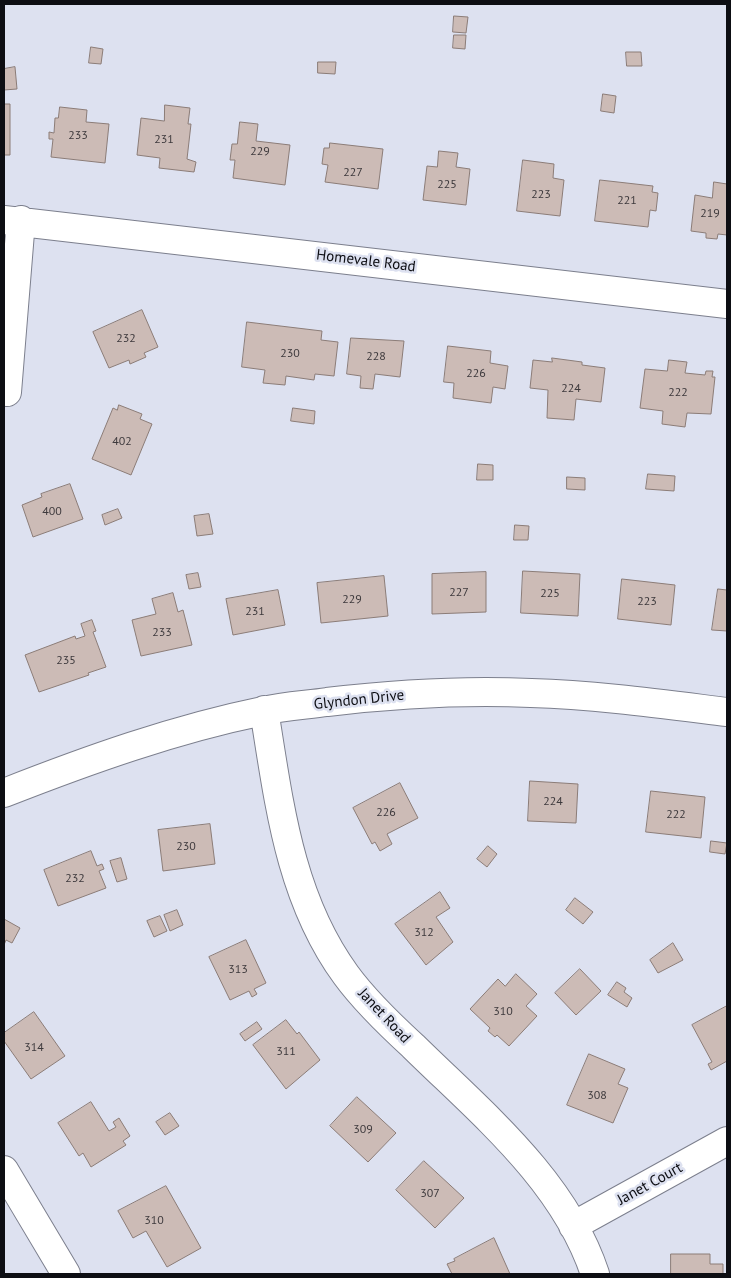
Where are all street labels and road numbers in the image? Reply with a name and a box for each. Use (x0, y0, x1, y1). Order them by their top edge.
street label: Homevale Road (315, 246, 417, 276)
street label: Glyndon Drive (313, 686, 405, 714)
street label: Janet Road (354, 985, 414, 1047)
street label: Janet Court (614, 1159, 686, 1209)

